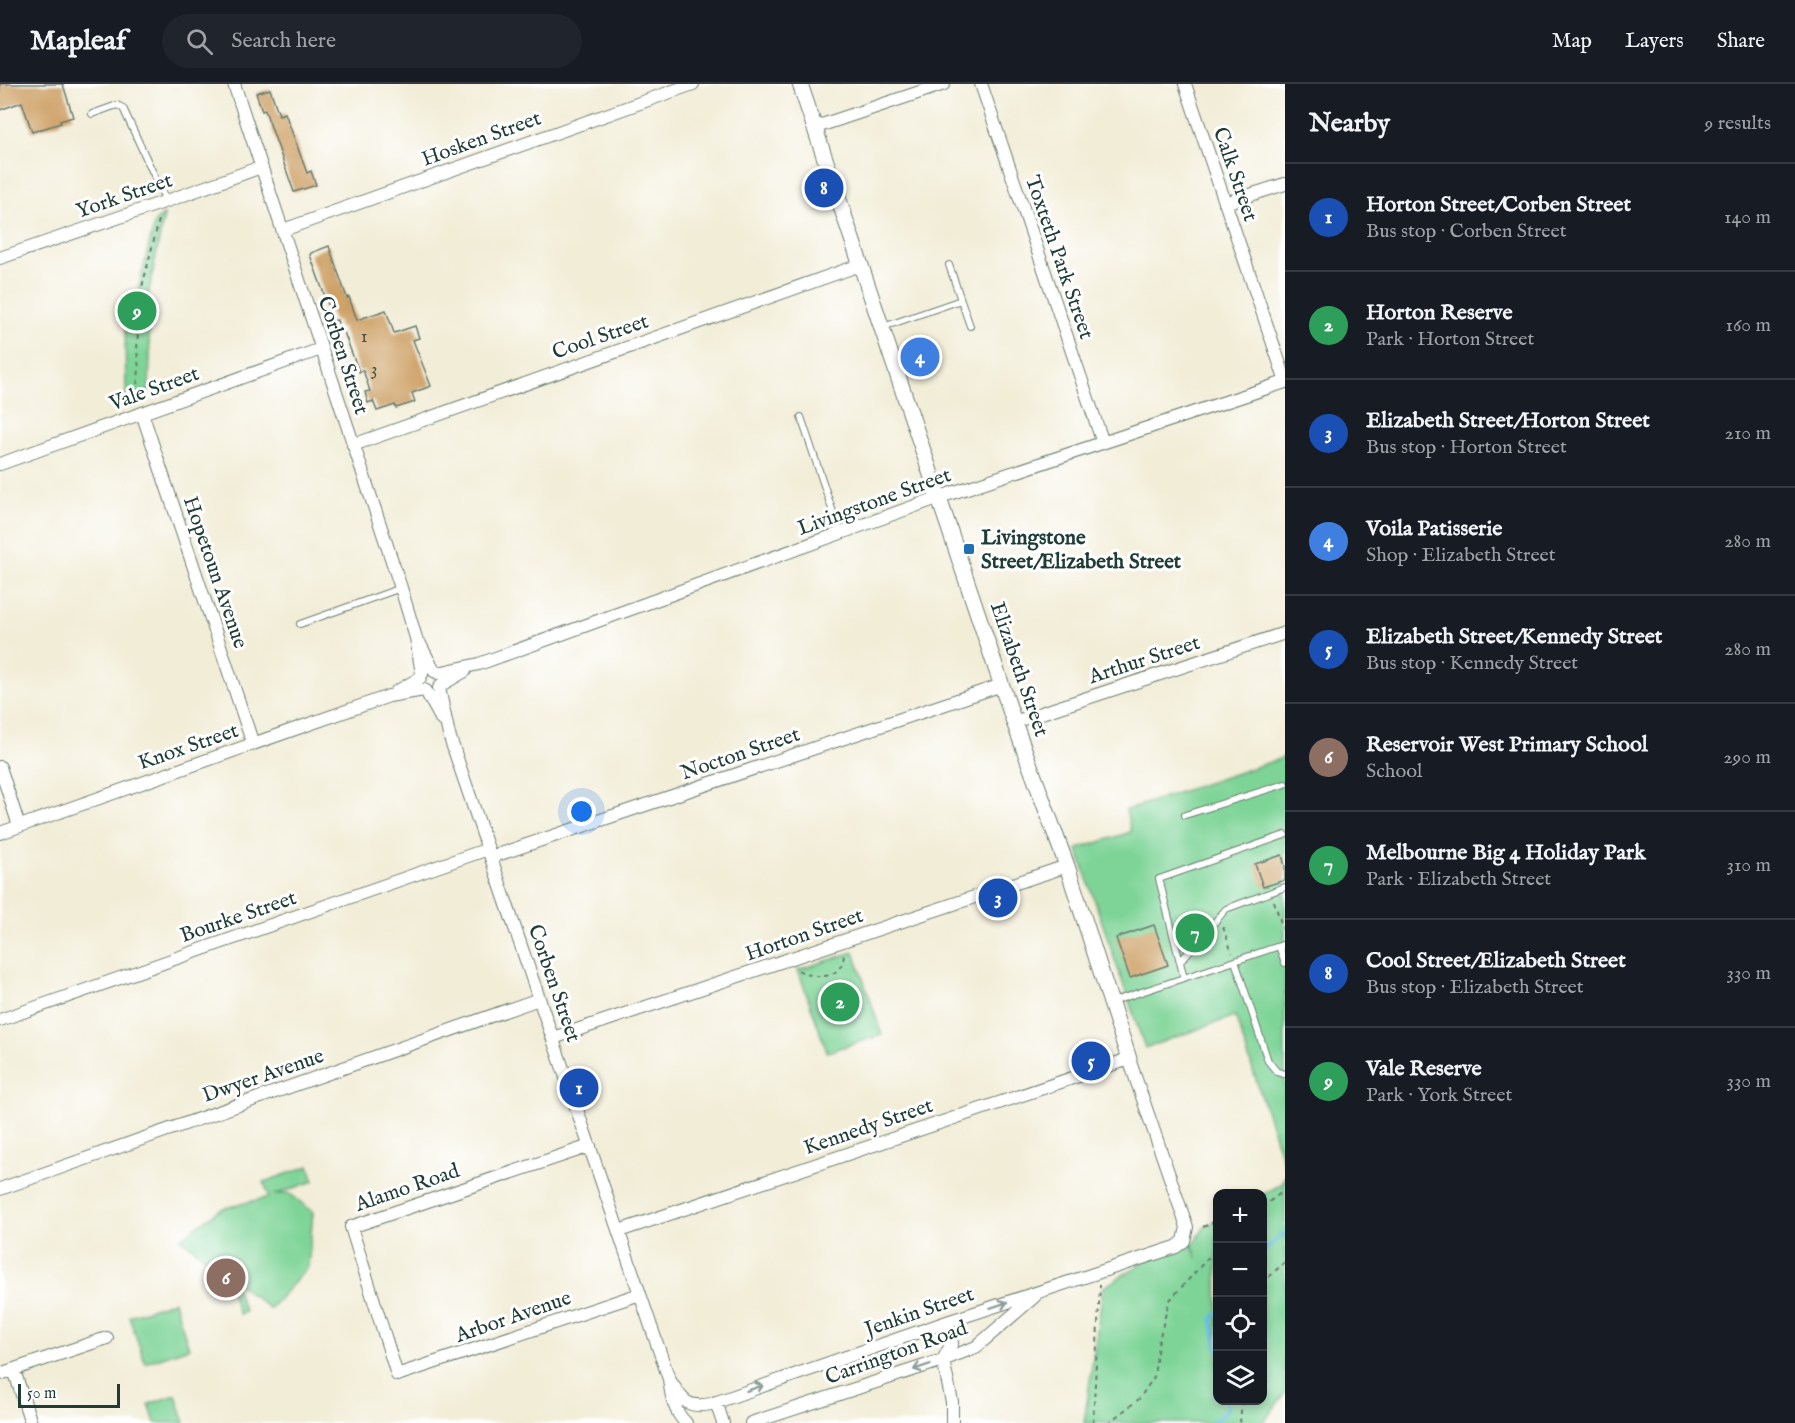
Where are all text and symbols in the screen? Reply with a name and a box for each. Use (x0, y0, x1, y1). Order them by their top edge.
search box (162, 14, 582, 68)
text: Mapleaf (30, 24, 126, 59)
icon: search (183, 25, 216, 58)
text: Search here (231, 27, 336, 55)
text: Map (1552, 28, 1592, 55)
text: Layers (1625, 28, 1684, 55)
text: Share (1717, 28, 1765, 55)
street label: Hosken Street (418, 105, 545, 173)
text: Nearby (1309, 107, 1390, 140)
text: 9 results (1705, 111, 1771, 136)
street label: Calk Street (1206, 124, 1263, 225)
pin: 8 (804, 166, 844, 210)
street label: York Street (73, 167, 176, 225)
street label: Toxteth Park Street (1018, 172, 1099, 343)
text: Horton Street/Corben Street (1366, 191, 1631, 219)
text: 1 (1325, 205, 1332, 230)
text: 140 m (1724, 205, 1771, 230)
text: Bus stop · Corben Street (1366, 219, 1567, 244)
pin: 9 (118, 288, 156, 334)
street label: Corben Street (311, 293, 374, 418)
text: Horton Reserve (1366, 299, 1513, 327)
street label: Cool Street (549, 308, 652, 366)
text: 2 (1324, 313, 1333, 338)
text: 160 m (1725, 313, 1771, 338)
house number: 1 (361, 326, 367, 349)
text: Park · Horton Street (1366, 327, 1534, 352)
pin: 4 (900, 334, 940, 380)
house number: 3 (371, 359, 377, 382)
street label: Vale Street (105, 361, 203, 418)
text: Elizabeth Street/Horton Street (1366, 407, 1650, 435)
text: 3 (1325, 421, 1332, 446)
text: 210 m (1725, 421, 1771, 446)
text: Bus stop · Horton Street (1366, 435, 1567, 460)
street label: Livingstone Street (794, 462, 955, 543)
street label: Hopetoun Avenue (176, 493, 253, 653)
text: Voila Patisserie (1366, 515, 1502, 543)
place label: Livingstone Street/Elizabeth Street (981, 525, 1182, 576)
text: 4 (1324, 529, 1333, 554)
text: 280 m (1724, 529, 1771, 554)
marker: Livingstone Street/Elizabeth Street (962, 542, 976, 556)
text: Shop · Elizabeth Street (1366, 543, 1556, 568)
street label: Elizabeth Street (983, 599, 1054, 740)
text: Elizabeth Street/Kennedy Street (1366, 623, 1662, 651)
street label: Arthur Street (1084, 630, 1204, 691)
text: 5 (1325, 637, 1332, 662)
text: 280 m (1724, 637, 1771, 662)
text: Bus stop · Kennedy Street (1366, 651, 1578, 676)
street label: Knox Street (135, 718, 242, 777)
street label: Nocton Street (677, 721, 804, 787)
text: Reservoir West Primary School (1366, 731, 1648, 759)
text: 6 (1324, 745, 1333, 770)
text: 290 m (1723, 745, 1771, 770)
text: School (1366, 759, 1422, 784)
your location (567, 797, 596, 826)
text: Melbourne Big 4 Holiday Park (1366, 839, 1646, 867)
text: 7 (1324, 853, 1333, 878)
text: 310 m (1727, 853, 1771, 878)
text: Park · Elizabeth Street (1366, 867, 1551, 892)
pin: 3 (978, 876, 1018, 920)
street label: Bourke Street (177, 885, 300, 950)
street label: Horton Street (742, 903, 867, 968)
pin: 7 (1176, 910, 1214, 956)
street label: Corben Street (521, 921, 586, 1046)
text: Cool Street/Elizabeth Street (1366, 947, 1626, 975)
text: 8 (1325, 961, 1332, 986)
text: 330 m (1726, 961, 1771, 986)
text: Bus stop · Elizabeth Street (1366, 975, 1584, 1000)
pin: 2 (820, 980, 860, 1024)
pin: 5 (1072, 1038, 1110, 1084)
street label: Dwyer Avenue (199, 1043, 328, 1110)
text: Vale Reserve (1366, 1055, 1482, 1083)
pin: 1 (560, 1066, 598, 1110)
text: 9 (1324, 1069, 1333, 1094)
text: 330 m (1726, 1069, 1771, 1094)
text: Park · York Street (1366, 1083, 1512, 1108)
street label: Kennedy Street (800, 1093, 937, 1162)
street label: Alamo Road (351, 1158, 464, 1219)
map controls (1213, 1189, 1267, 1405)
button: + (1213, 1189, 1267, 1243)
button: − (1213, 1243, 1267, 1297)
pin: 6 (206, 1256, 246, 1300)
street label: Jenkin Street (859, 1281, 978, 1344)
street label: Arbor Avenue (451, 1285, 575, 1350)
button: locate (1213, 1297, 1267, 1351)
one-way arrow (989, 1299, 1008, 1310)
street label: Carrington Road (822, 1315, 972, 1392)
button: layers (1213, 1351, 1267, 1405)
one-way arrow (913, 1362, 932, 1373)
scale bar (18, 1381, 120, 1408)
one-way arrow (745, 1382, 764, 1393)
text: 50 m (27, 1384, 56, 1404)

